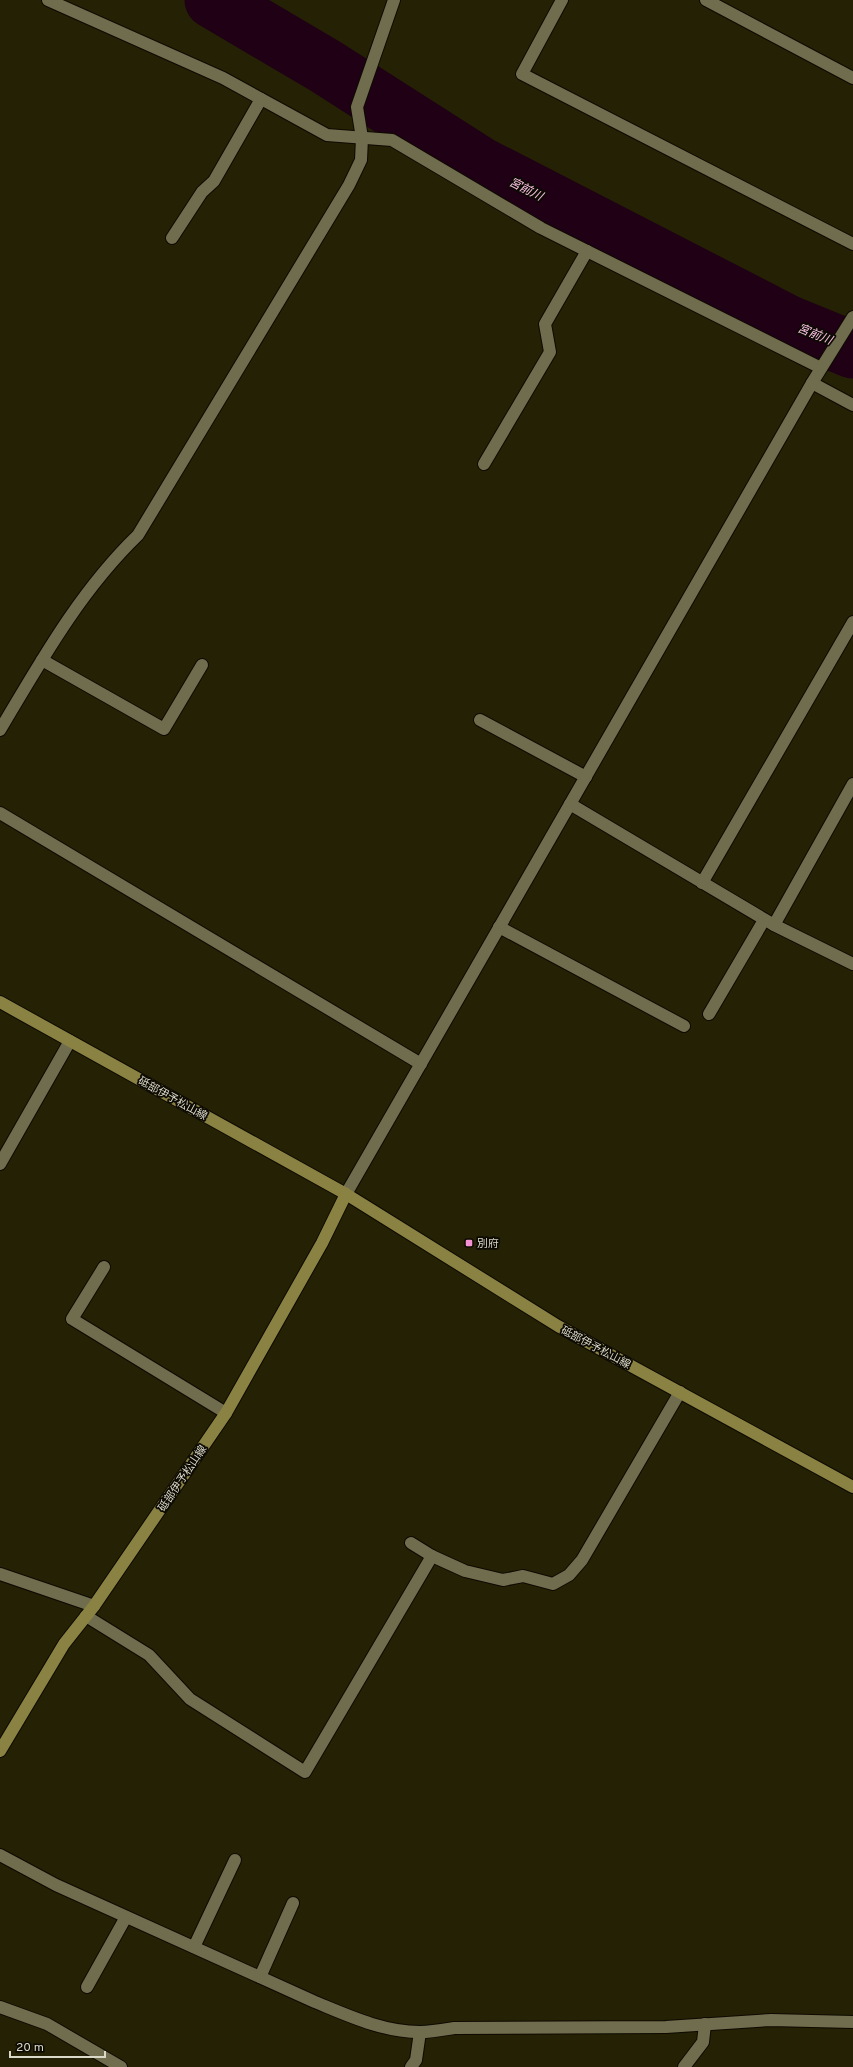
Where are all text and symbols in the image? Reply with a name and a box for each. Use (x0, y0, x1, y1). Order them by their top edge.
water label: 宮前川 (506, 175, 547, 206)
water label: 宮前川 (795, 321, 836, 350)
street label: 砥部伊予松山線 (135, 1074, 210, 1124)
place label: 別府 (477, 1237, 499, 1251)
marker: 別府 (464, 1238, 474, 1248)
street label: 砥部伊予松山線 (558, 1324, 633, 1372)
street label: 砥部伊予松山線 (155, 1443, 210, 1514)
scale bar (10, 2033, 105, 2059)
text: 20 m (16, 2040, 44, 2056)

